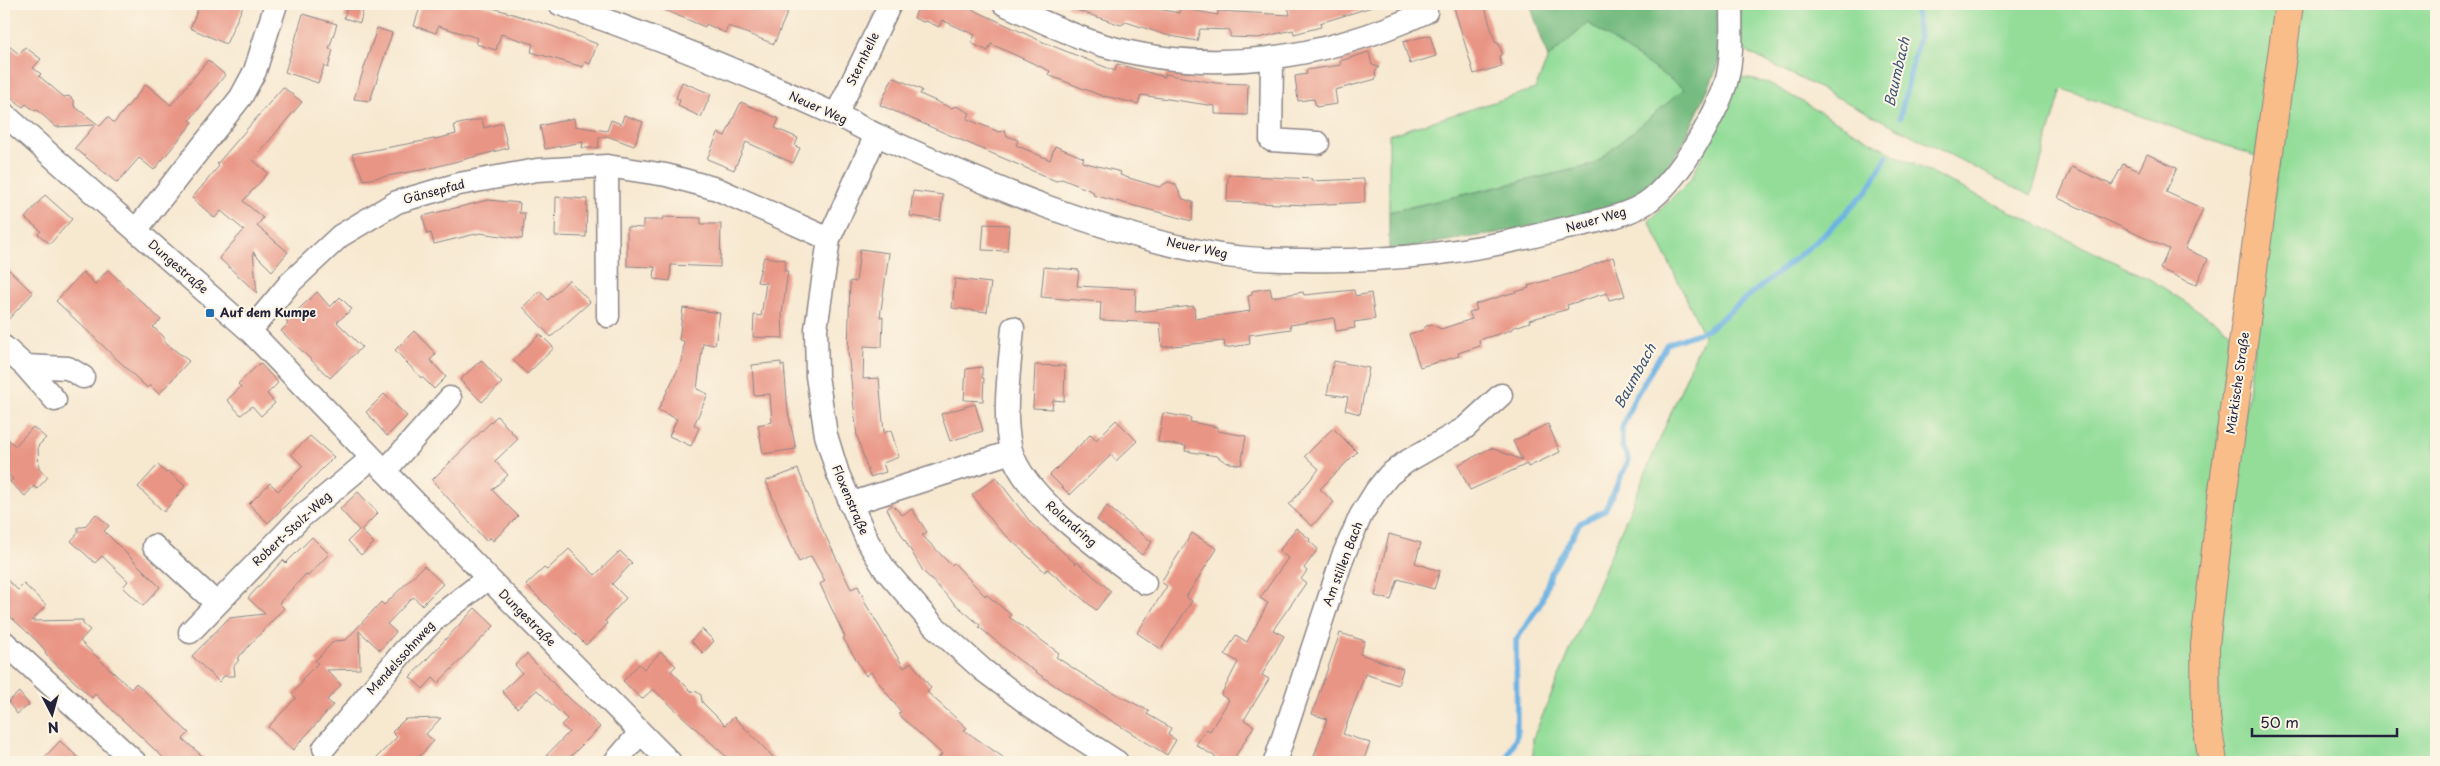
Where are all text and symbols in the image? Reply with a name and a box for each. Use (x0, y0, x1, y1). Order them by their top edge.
street label: Sternhelle (841, 28, 883, 89)
water label: Baumbach (1878, 34, 1915, 109)
street label: Neuer Weg (786, 86, 850, 128)
street label: Gänsepfad (401, 174, 467, 208)
street label: Neuer Weg (1563, 202, 1628, 236)
street label: Neuer Weg (1165, 232, 1230, 262)
street label: Dungestraße (145, 235, 213, 297)
place label: Auf dem Kumpe (220, 303, 317, 321)
marker: Auf dem Kumpe (204, 307, 216, 319)
street label: Märkische Straße (2221, 331, 2253, 435)
water label: Baumbach (1608, 339, 1661, 412)
street label: Floxenstraße (828, 462, 874, 537)
street label: Robert-Stolz-Weg (248, 487, 335, 570)
street label: Rolandring (1042, 496, 1101, 551)
street label: Am stillen Bach (1318, 519, 1366, 608)
street label: Dungestraße (495, 585, 560, 650)
street label: Mendelssohnweg (362, 616, 439, 698)
north arrow (28, 688, 78, 738)
scale bar (2252, 706, 2398, 738)
text: 50 m (2260, 710, 2299, 733)
text: N (47, 716, 60, 738)

